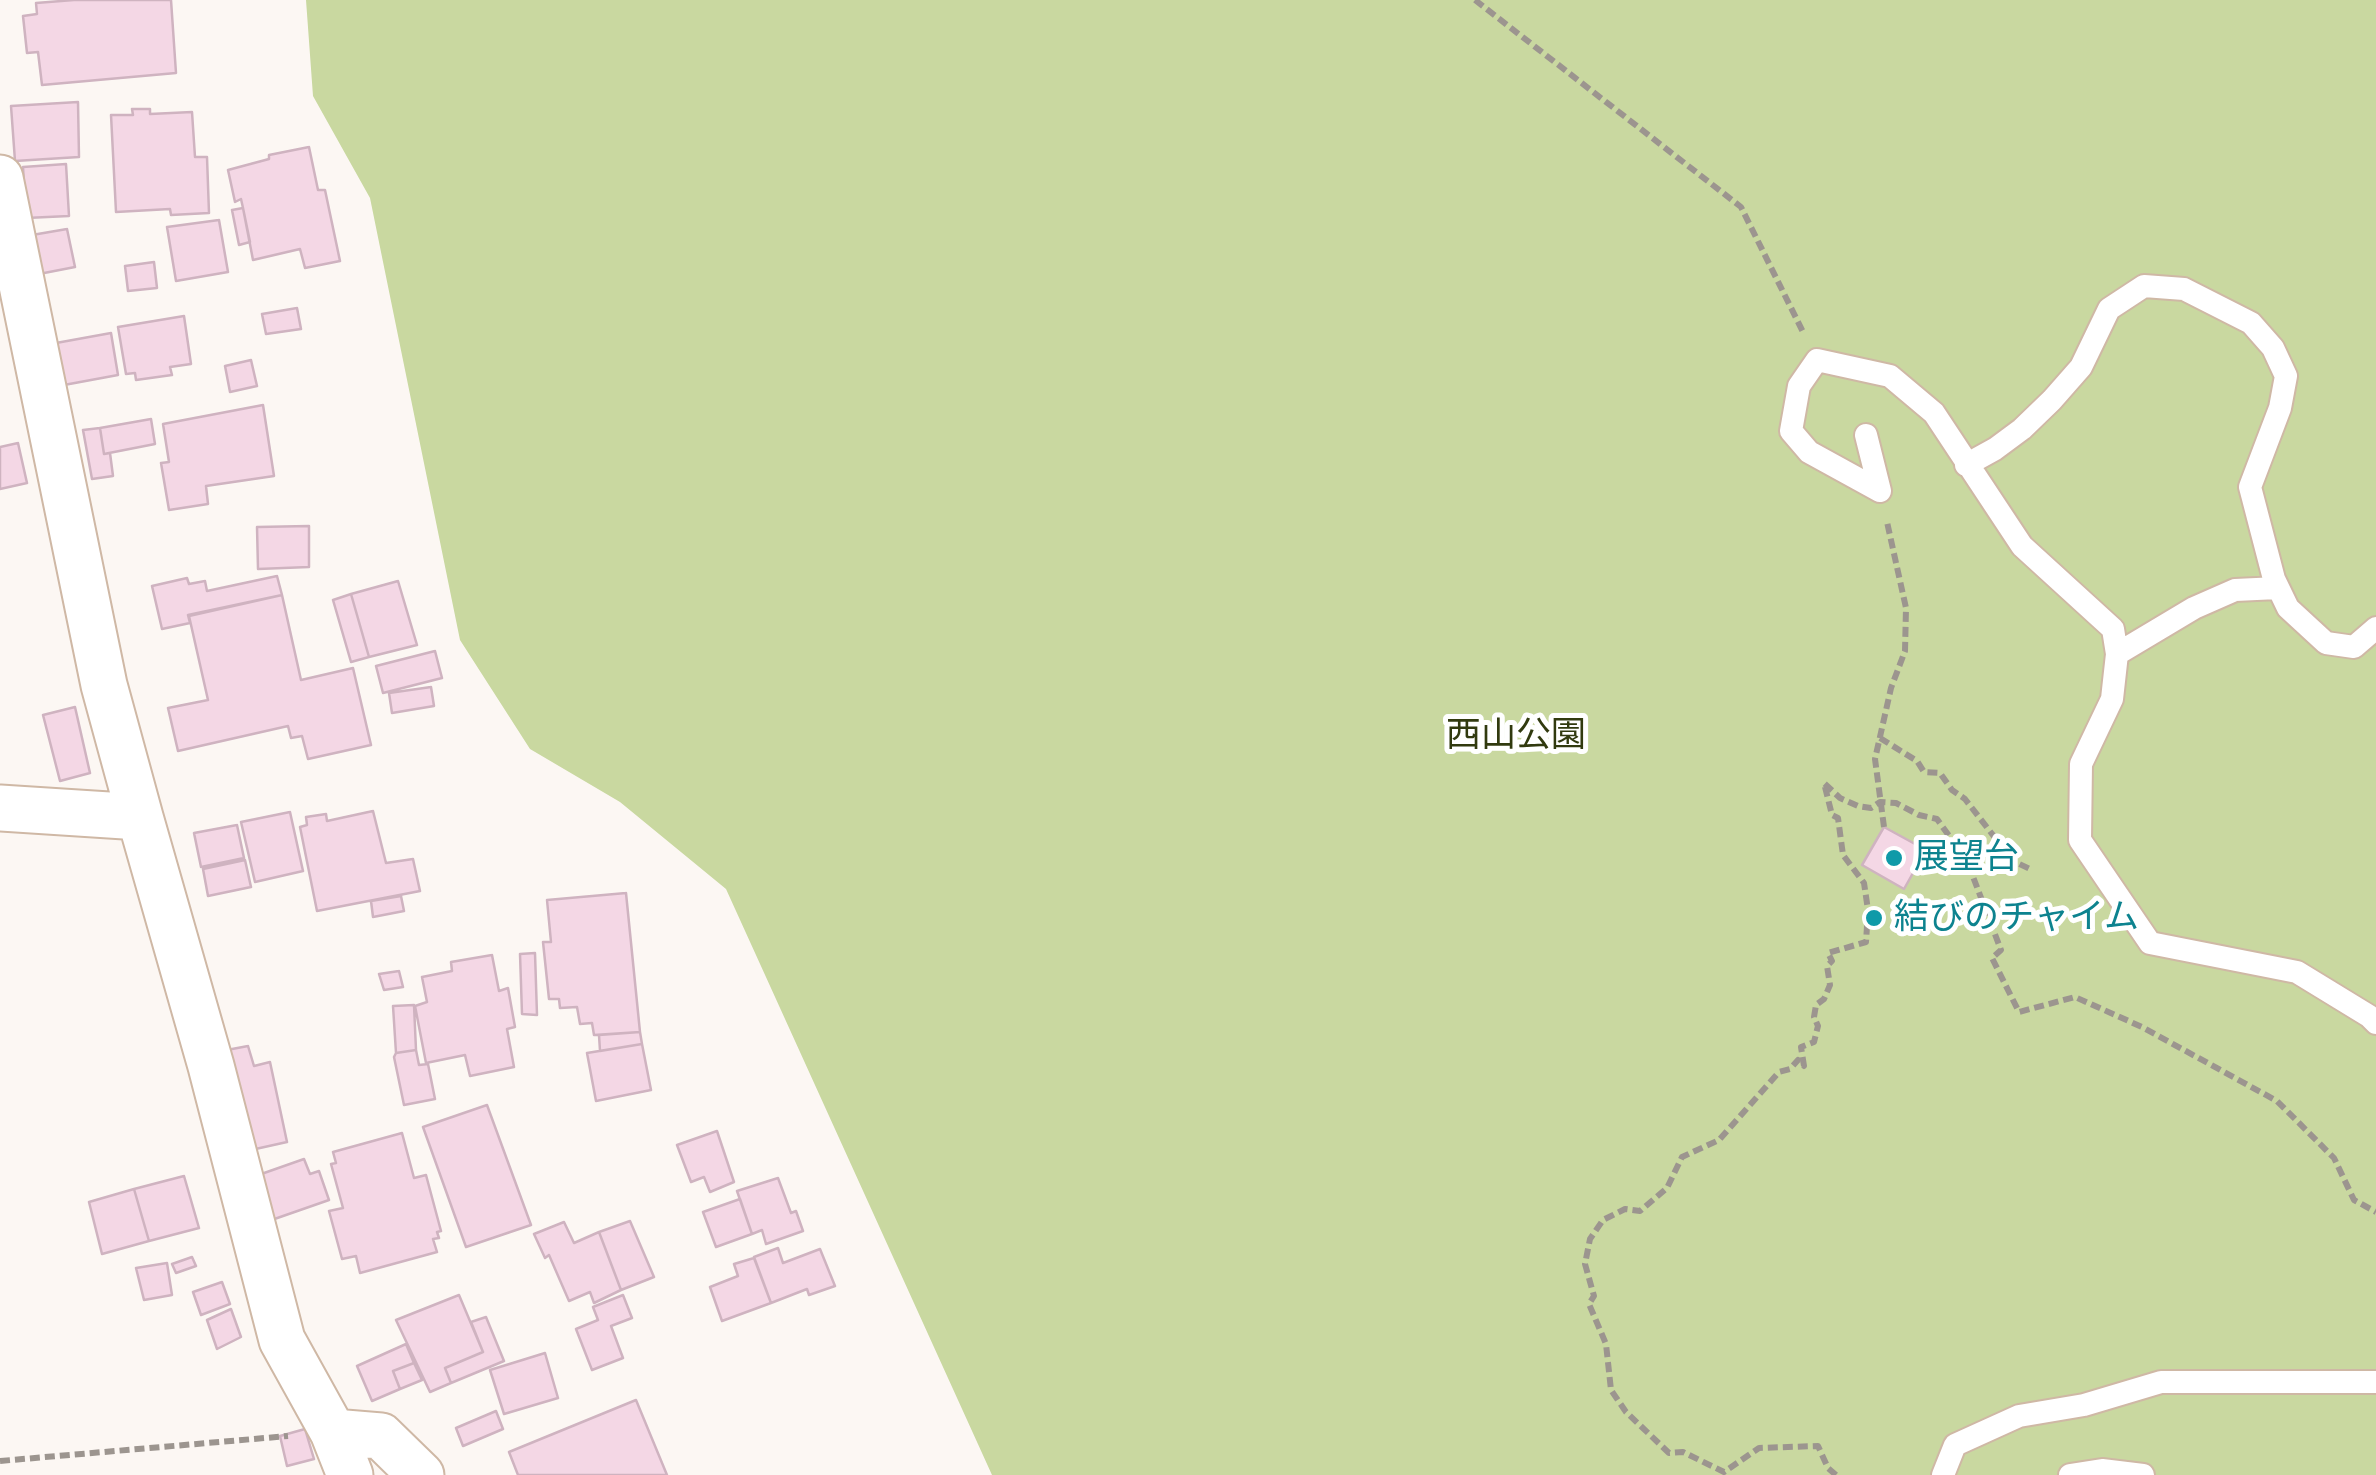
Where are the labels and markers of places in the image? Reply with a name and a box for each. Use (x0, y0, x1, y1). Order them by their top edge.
place label: 展望台 (1914, 837, 2019, 879)
marker: 展望台 (1883, 847, 1905, 869)
place label: 結びのチャイム (1894, 897, 2139, 939)
marker: 結びのチャイム (1863, 907, 1885, 929)

